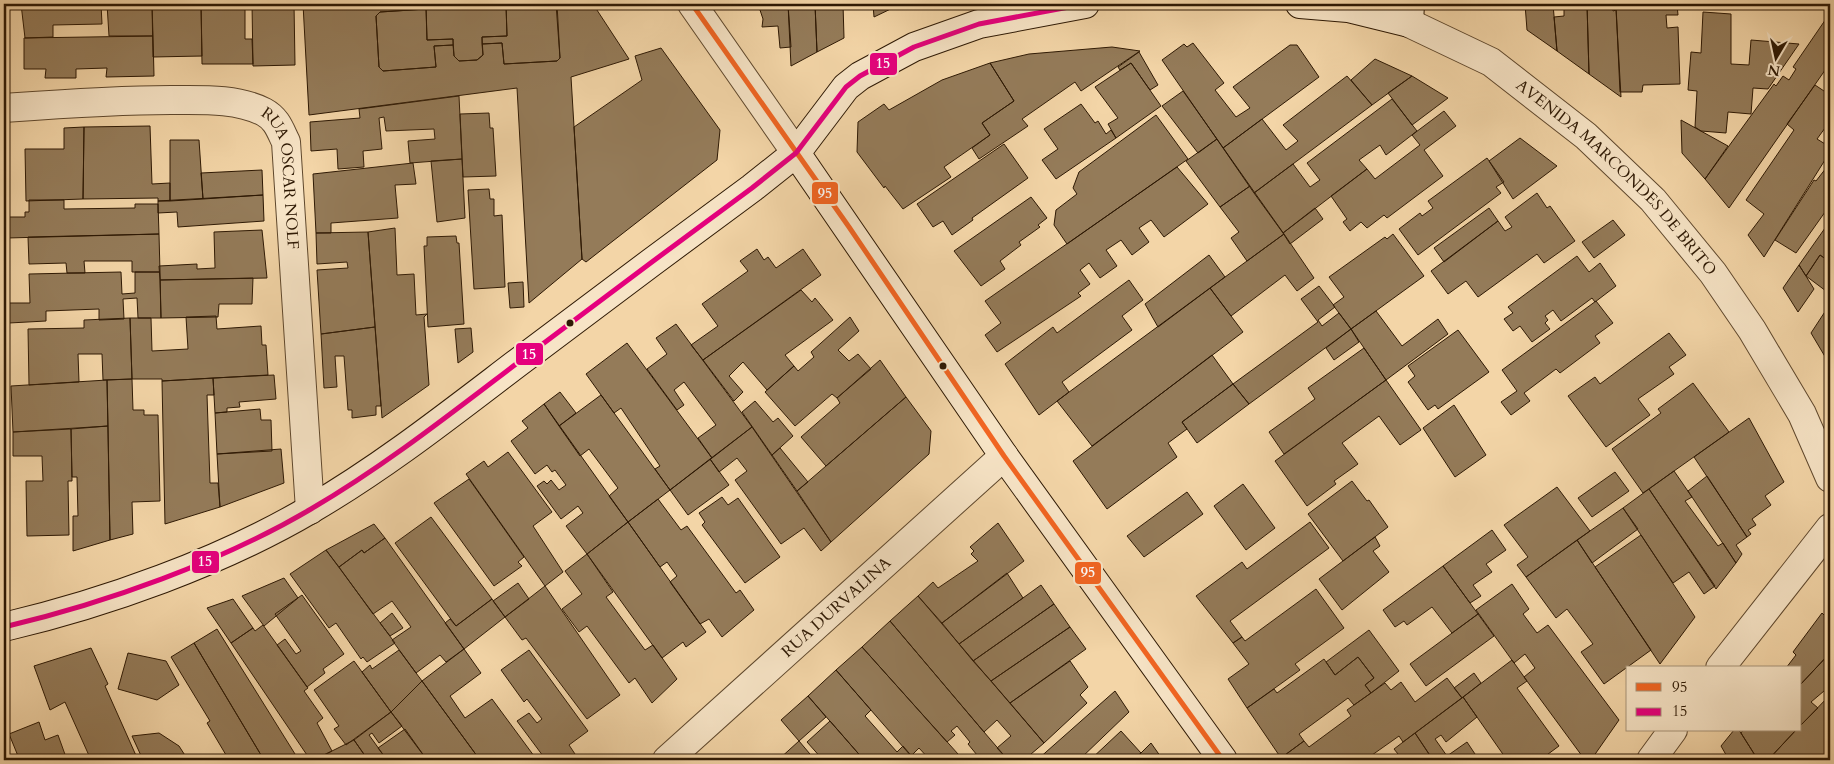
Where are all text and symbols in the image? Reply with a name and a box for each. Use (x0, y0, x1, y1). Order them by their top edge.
north arrow (1752, 32, 1802, 82)
line badge: 15 (869, 52, 898, 76)
text: 15 (876, 54, 890, 73)
text: N (1767, 60, 1782, 81)
street label: AVENIDA MARCONDES DE BRITO (1511, 74, 1722, 280)
street label: RUA OSCAR NOLF (257, 102, 304, 250)
line badge: 95 (811, 181, 839, 205)
text: 95 (818, 184, 832, 203)
unlabelled marker (565, 318, 575, 328)
line badge: 15 (515, 342, 544, 366)
text: 15 (522, 345, 536, 364)
unlabelled marker (938, 361, 948, 371)
line badge: 15 (191, 550, 220, 574)
text: 15 (198, 552, 212, 571)
street label: RUA DURVALINA (777, 552, 896, 662)
line badge: 95 (1074, 561, 1102, 585)
text: 95 (1081, 563, 1095, 582)
legend (1626, 666, 1802, 732)
text: 95 (1672, 677, 1687, 697)
text: 15 (1672, 701, 1687, 721)

